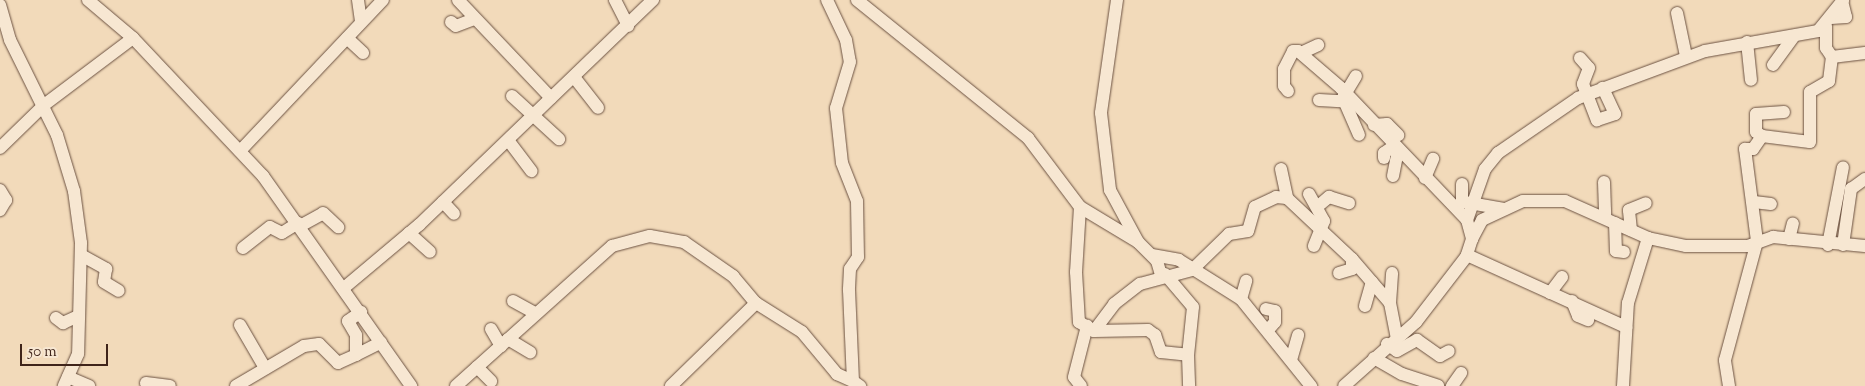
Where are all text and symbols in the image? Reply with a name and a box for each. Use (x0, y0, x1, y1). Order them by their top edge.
scale bar (22, 334, 110, 366)
text: 50 m (28, 342, 57, 363)

